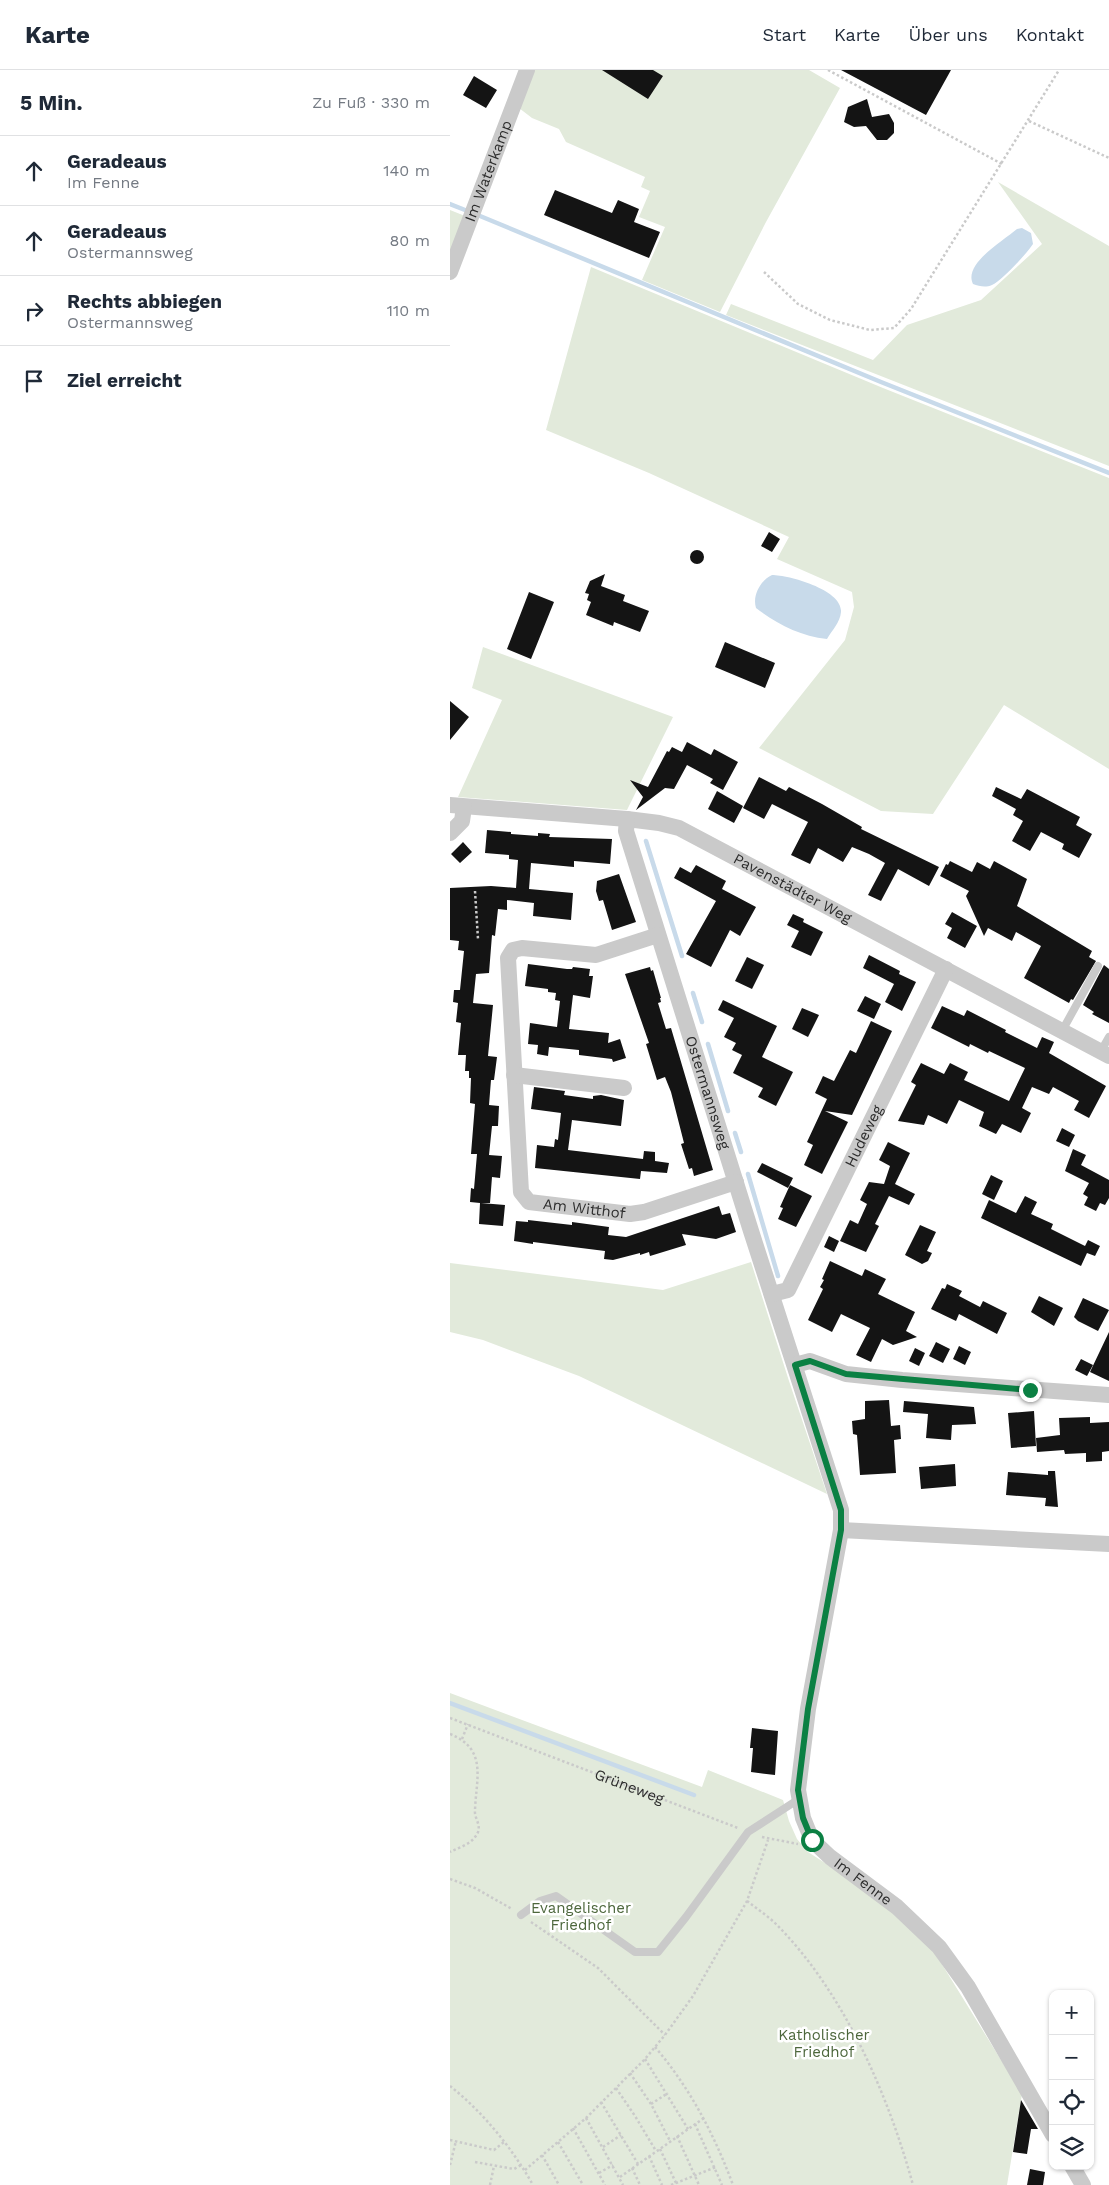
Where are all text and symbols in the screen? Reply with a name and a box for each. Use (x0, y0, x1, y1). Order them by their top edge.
text: Karte (25, 21, 90, 49)
text: Start (762, 24, 806, 45)
text: Karte (834, 24, 881, 45)
text: Über uns (909, 24, 988, 45)
text: Kontakt (1016, 24, 1084, 45)
text: 5 Min. (20, 90, 83, 115)
text: Zu Fuß · 330 m (312, 93, 430, 112)
street label: Im Waterkamp (461, 118, 516, 224)
text: Geradeaus (67, 150, 167, 173)
icon: ahead (20, 157, 48, 185)
text: 140 m (383, 161, 430, 180)
text: Im Fenne (67, 173, 140, 192)
text: Geradeaus (67, 220, 167, 243)
icon: ahead (20, 227, 48, 255)
text: 80 m (389, 231, 430, 250)
text: Ostermannsweg (67, 243, 193, 262)
text: Rechts abbiegen (67, 290, 222, 313)
icon: right (20, 297, 48, 325)
text: 110 m (387, 301, 430, 320)
text: Ostermannsweg (67, 313, 193, 332)
icon: arrive (20, 367, 48, 395)
text: Ziel erreicht (67, 369, 182, 392)
street label: Pavenstädter Weg (730, 850, 855, 927)
street label: Ostermannsweg (682, 1033, 734, 1152)
street label: Hudeweg (841, 1102, 887, 1170)
street label: Am Witthof (542, 1195, 627, 1222)
route end (1019, 1379, 1042, 1402)
street label: Grüneweg (592, 1765, 667, 1808)
route start (801, 1829, 824, 1852)
street label: Im Fenne (830, 1854, 896, 1909)
park label: Evangelischer Friedhof (531, 1899, 631, 1934)
map controls (1049, 1990, 1094, 2170)
button: + (1049, 1990, 1094, 2035)
park label: Katholischer Friedhof (778, 2026, 870, 2061)
button: − (1049, 2035, 1094, 2080)
button: locate (1049, 2080, 1094, 2125)
button: layers (1049, 2125, 1094, 2170)

